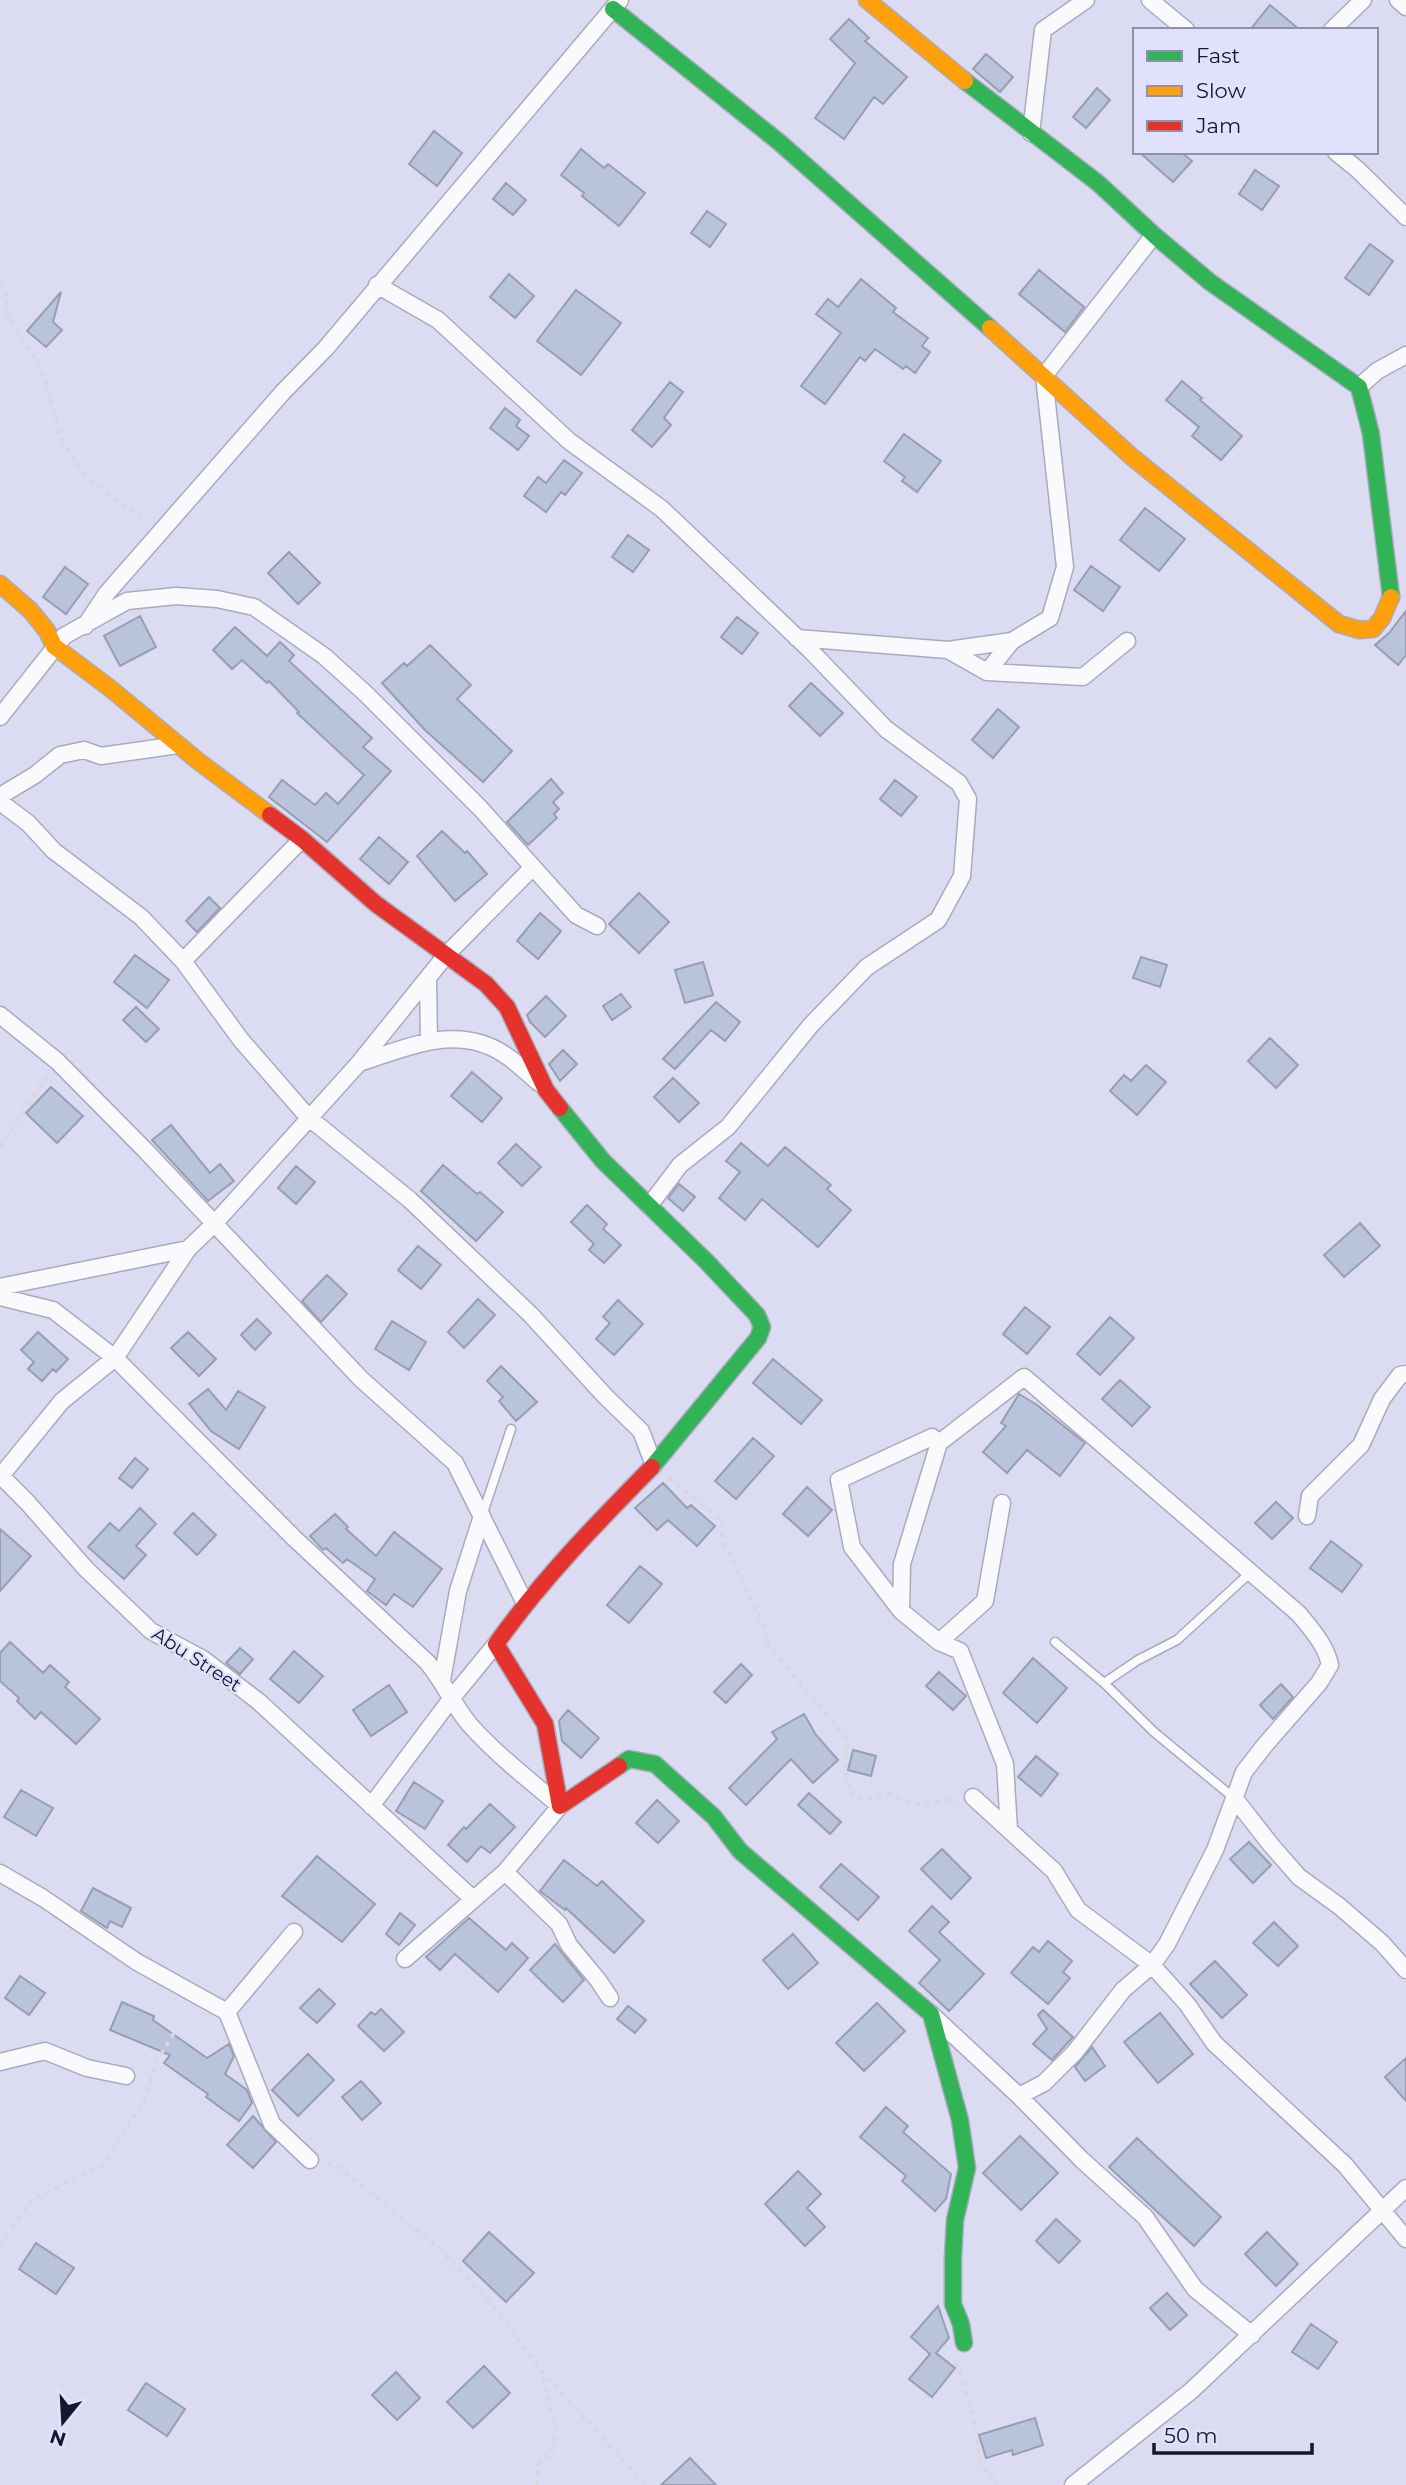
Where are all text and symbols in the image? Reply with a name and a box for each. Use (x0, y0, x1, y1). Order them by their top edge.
legend (1133, 28, 1378, 154)
text: Fast (1196, 43, 1240, 68)
text: Slow (1196, 78, 1246, 103)
text: Jam (1195, 113, 1241, 138)
street label: Abu Street (148, 1622, 246, 1697)
north arrow (28, 2387, 98, 2457)
scale bar (1154, 2412, 1312, 2456)
text: 50 m (1164, 2423, 1218, 2448)
text: N (47, 2424, 69, 2451)

